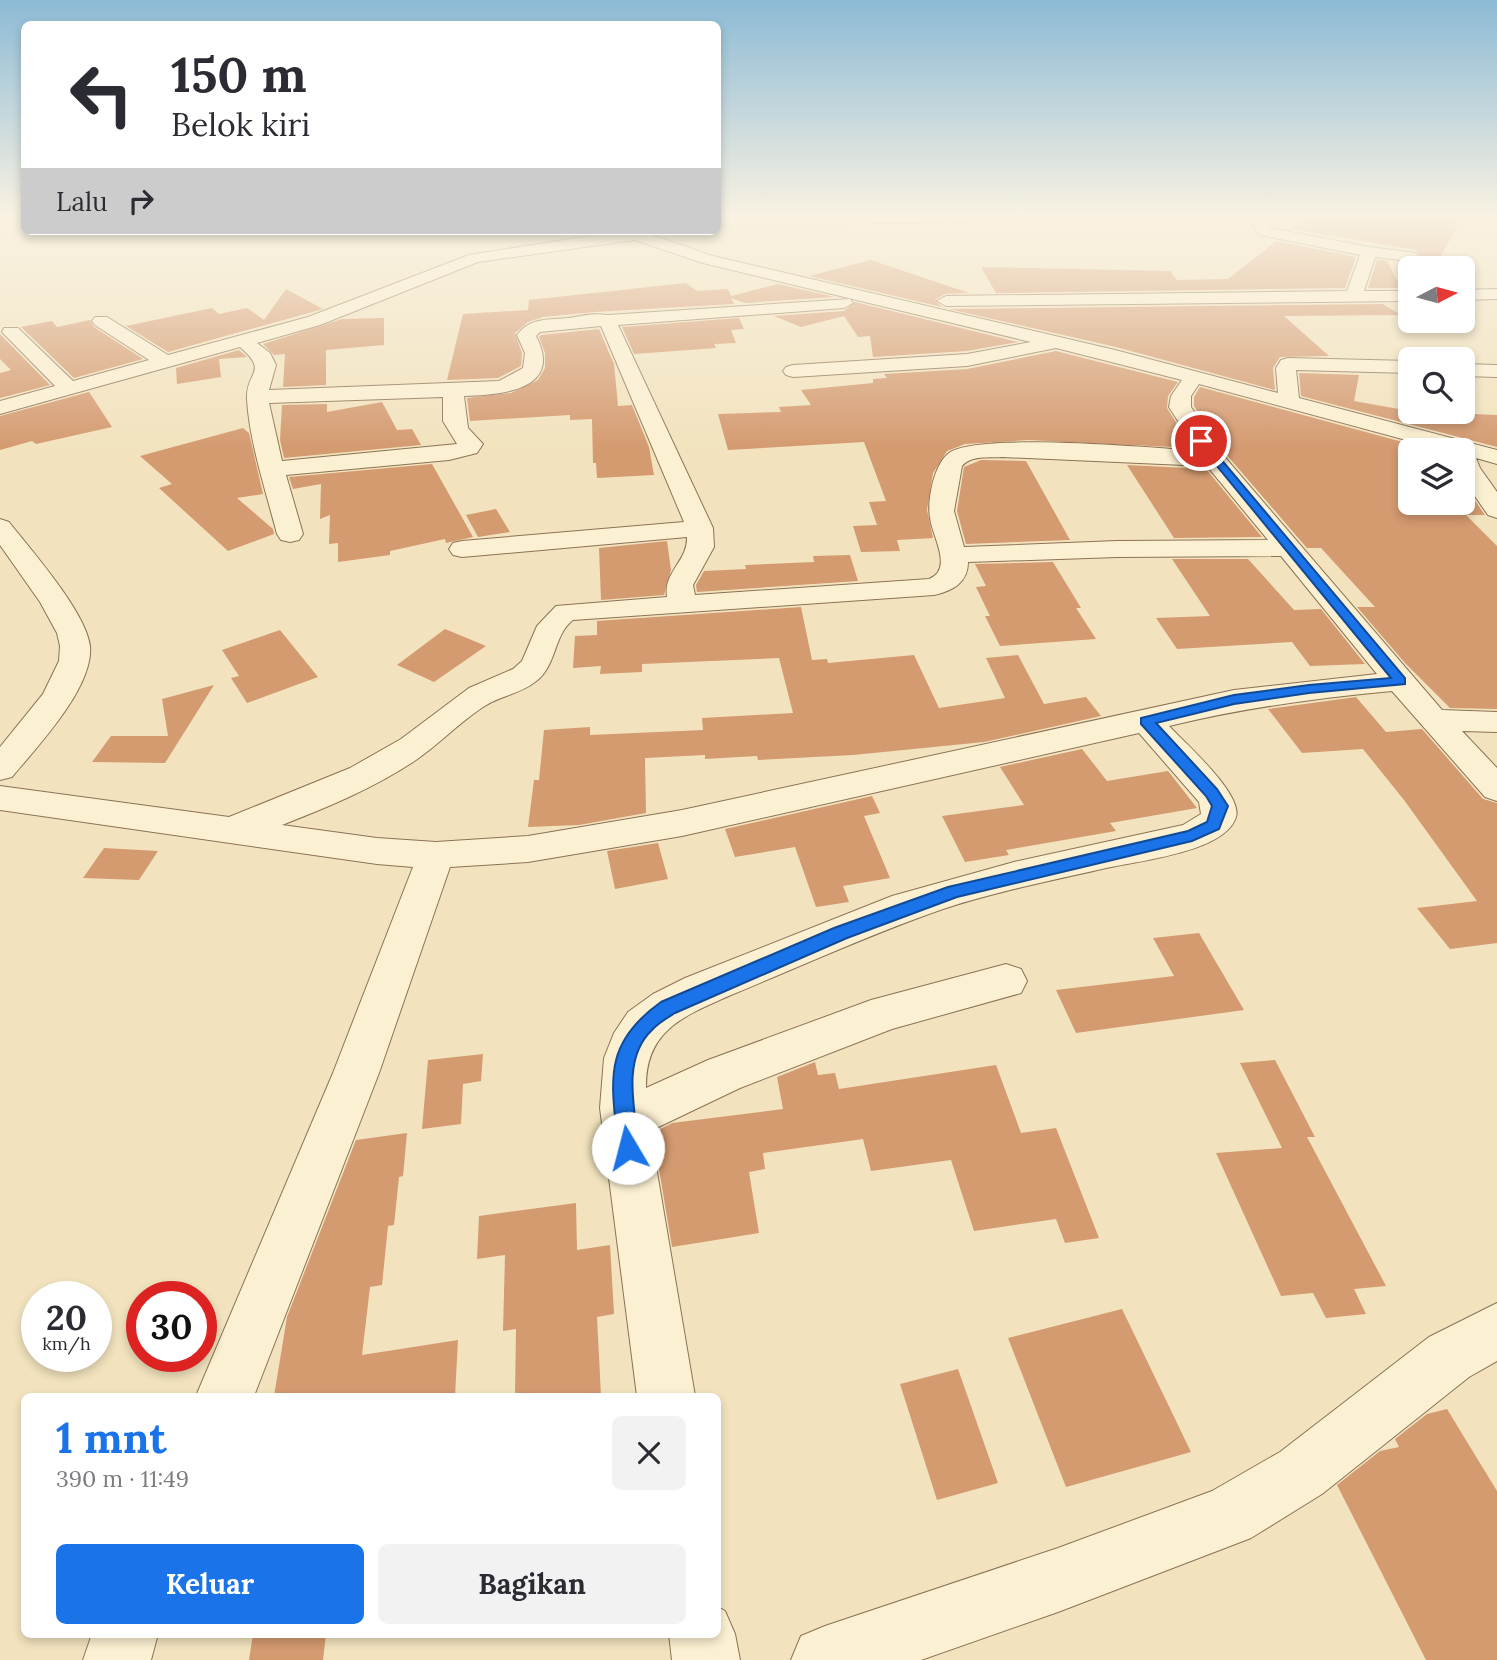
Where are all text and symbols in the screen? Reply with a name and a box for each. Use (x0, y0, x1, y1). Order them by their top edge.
text: 150 m (171, 43, 307, 105)
icon: left (56, 49, 147, 140)
text: Belok kiri (171, 104, 310, 145)
icon: right (122, 182, 160, 220)
text: Lalu (56, 185, 108, 218)
north arrow (1398, 256, 1475, 332)
map controls (1398, 256, 1475, 515)
button: search (1398, 347, 1475, 424)
pin (1171, 411, 1231, 471)
icon: arrive (1182, 422, 1220, 460)
button: layers (1398, 438, 1475, 515)
position arrow (591, 1111, 665, 1185)
speed limit sign: 30 (126, 1281, 217, 1372)
text: 20 (46, 1295, 87, 1340)
text: km/h (42, 1332, 91, 1355)
text: 1 mnt (56, 1411, 167, 1465)
button: close (612, 1416, 686, 1490)
text: 390 m · 11:49 (56, 1464, 189, 1493)
button: Keluar (56, 1544, 364, 1624)
button: Bagikan (378, 1544, 686, 1624)

